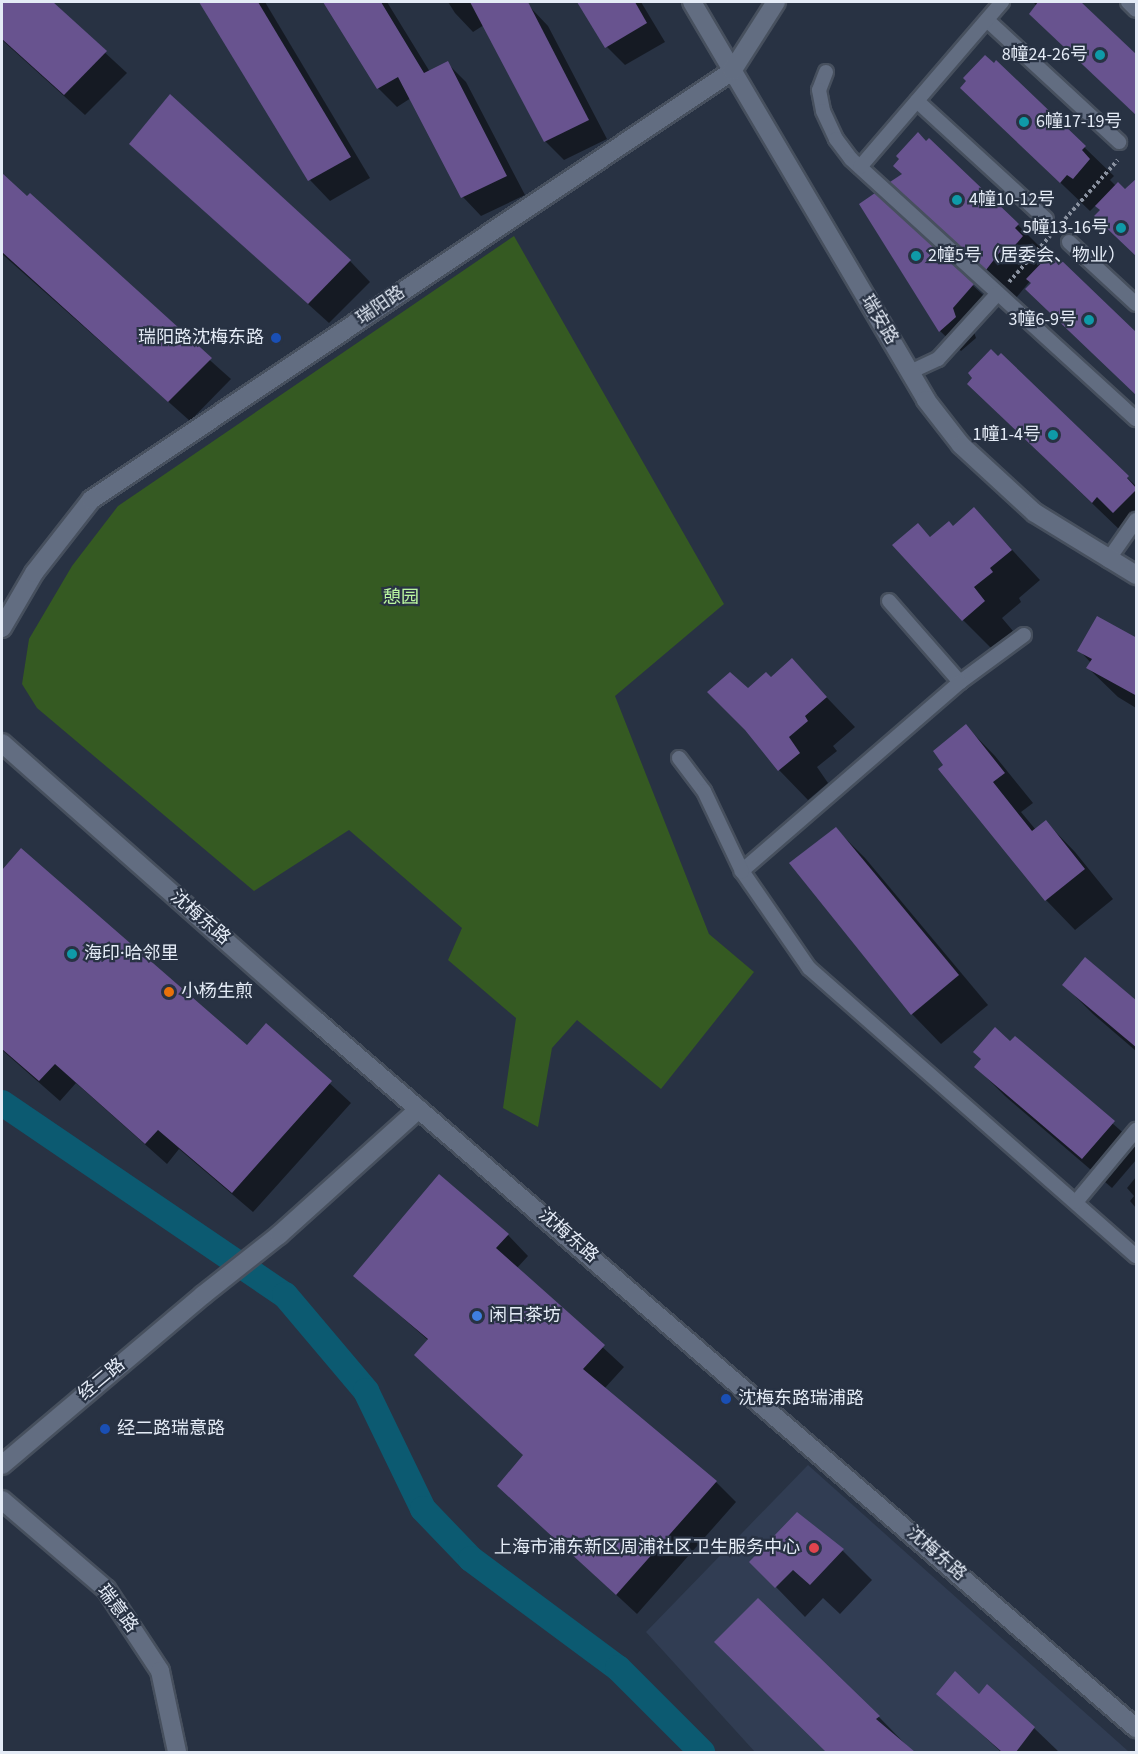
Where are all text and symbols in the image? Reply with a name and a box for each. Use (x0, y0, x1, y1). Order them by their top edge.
place label: 8幢24-26号 (1002, 44, 1088, 66)
marker: 8幢24-26号 (1093, 48, 1107, 62)
place label: 6幢17-19号 (1036, 111, 1122, 133)
marker: 6幢17-19号 (1017, 115, 1031, 129)
place label: 4幢10-12号 (969, 189, 1055, 211)
marker: 4幢10-12号 (950, 193, 964, 207)
place label: 5幢13-16号 (1023, 217, 1109, 239)
marker: 5幢13-16号 (1114, 221, 1128, 235)
place label: 2幢5号（居委会、物业） (928, 245, 1126, 267)
marker: 2幢5号（居委会、物业） (909, 249, 923, 263)
street label: 瑞阳路 (353, 282, 409, 330)
street label: 瑞安路 (856, 291, 902, 349)
place label: 3幢6-9号 (1009, 309, 1077, 331)
marker: 3幢6-9号 (1082, 313, 1096, 327)
place label: 瑞阳路沈梅东路 (138, 327, 264, 349)
marker: 瑞阳路沈梅东路 (269, 331, 283, 345)
place label: 1幢1-4号 (973, 424, 1041, 446)
marker: 1幢1-4号 (1046, 428, 1060, 442)
park label: 憩园 (383, 587, 419, 609)
street label: 沈梅东路 (166, 886, 234, 950)
place label: 海印·哈邻里 (84, 943, 178, 965)
marker: 海印·哈邻里 (65, 947, 79, 961)
place label: 小杨生煎 (181, 981, 253, 1003)
marker: 小杨生煎 (162, 985, 176, 999)
street label: 沈梅东路 (534, 1204, 602, 1268)
place label: 闲日茶坊 (489, 1305, 561, 1327)
marker: 闲日茶坊 (470, 1309, 484, 1323)
street label: 经二路 (74, 1354, 130, 1406)
place label: 沈梅东路瑞浦路 (738, 1388, 864, 1410)
marker: 沈梅东路瑞浦路 (719, 1392, 733, 1406)
place label: 经二路瑞意路 (117, 1418, 225, 1440)
marker: 经二路瑞意路 (98, 1422, 112, 1436)
street label: 沈梅东路 (902, 1522, 970, 1586)
place label: 上海市浦东新区周浦社区卫生服务中心 (494, 1537, 800, 1559)
marker: 上海市浦东新区周浦社区卫生服务中心 (805, 1539, 823, 1557)
street label: 瑞意路 (92, 1581, 142, 1637)

